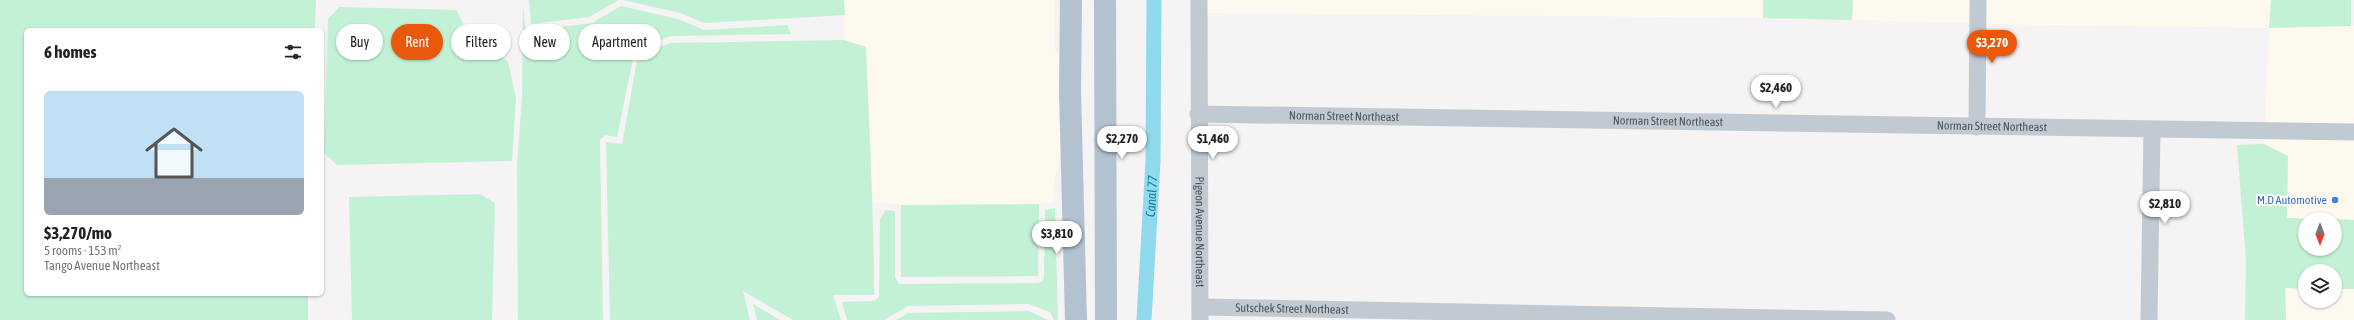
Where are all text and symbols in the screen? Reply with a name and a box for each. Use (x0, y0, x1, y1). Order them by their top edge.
chip: Buy (336, 24, 383, 60)
chip: Rent (391, 24, 443, 60)
chip: Filters (451, 24, 511, 60)
chip: New (519, 24, 570, 60)
chip: Apartment (578, 24, 661, 60)
pin: $3,270 (1959, 30, 2025, 64)
text: $3,270 (1976, 35, 2008, 50)
icon: filters (282, 41, 304, 63)
text: 6 homes (44, 42, 97, 62)
pin: $2,460 (1743, 75, 1809, 109)
text: $2,460 (1760, 80, 1792, 95)
street label: Norman Street Northeast (1289, 108, 1400, 124)
street label: Norman Street Northeast (1613, 113, 1724, 129)
icon: home (138, 117, 210, 189)
street label: Norman Street Northeast (1937, 119, 2048, 134)
pin: $2,270 (1089, 126, 1155, 160)
pin: $1,460 (1180, 126, 1246, 160)
text: $2,270 (1106, 131, 1138, 146)
text: $1,460 (1197, 131, 1229, 146)
water label: Canal 77 (1143, 174, 1160, 217)
street label: Pigeon Avenue Northeast (1193, 176, 1207, 288)
pin: $2,810 (2132, 191, 2198, 225)
place label: M.D Automotive (2257, 193, 2327, 207)
marker: M.D Automotive (2330, 195, 2340, 205)
text: $2,810 (2149, 196, 2181, 211)
north arrow (2298, 212, 2342, 256)
map controls (2298, 212, 2342, 308)
pin: $3,810 (1024, 221, 1090, 255)
text: $3,270/mo (44, 223, 112, 243)
text: $3,810 (1041, 226, 1073, 241)
text: 5 rooms · 153 m² (44, 243, 121, 258)
text: Tango Avenue Northeast (44, 258, 160, 273)
button: layers (2298, 264, 2342, 308)
street label: Sutschek Street Northeast (1235, 301, 1349, 317)

